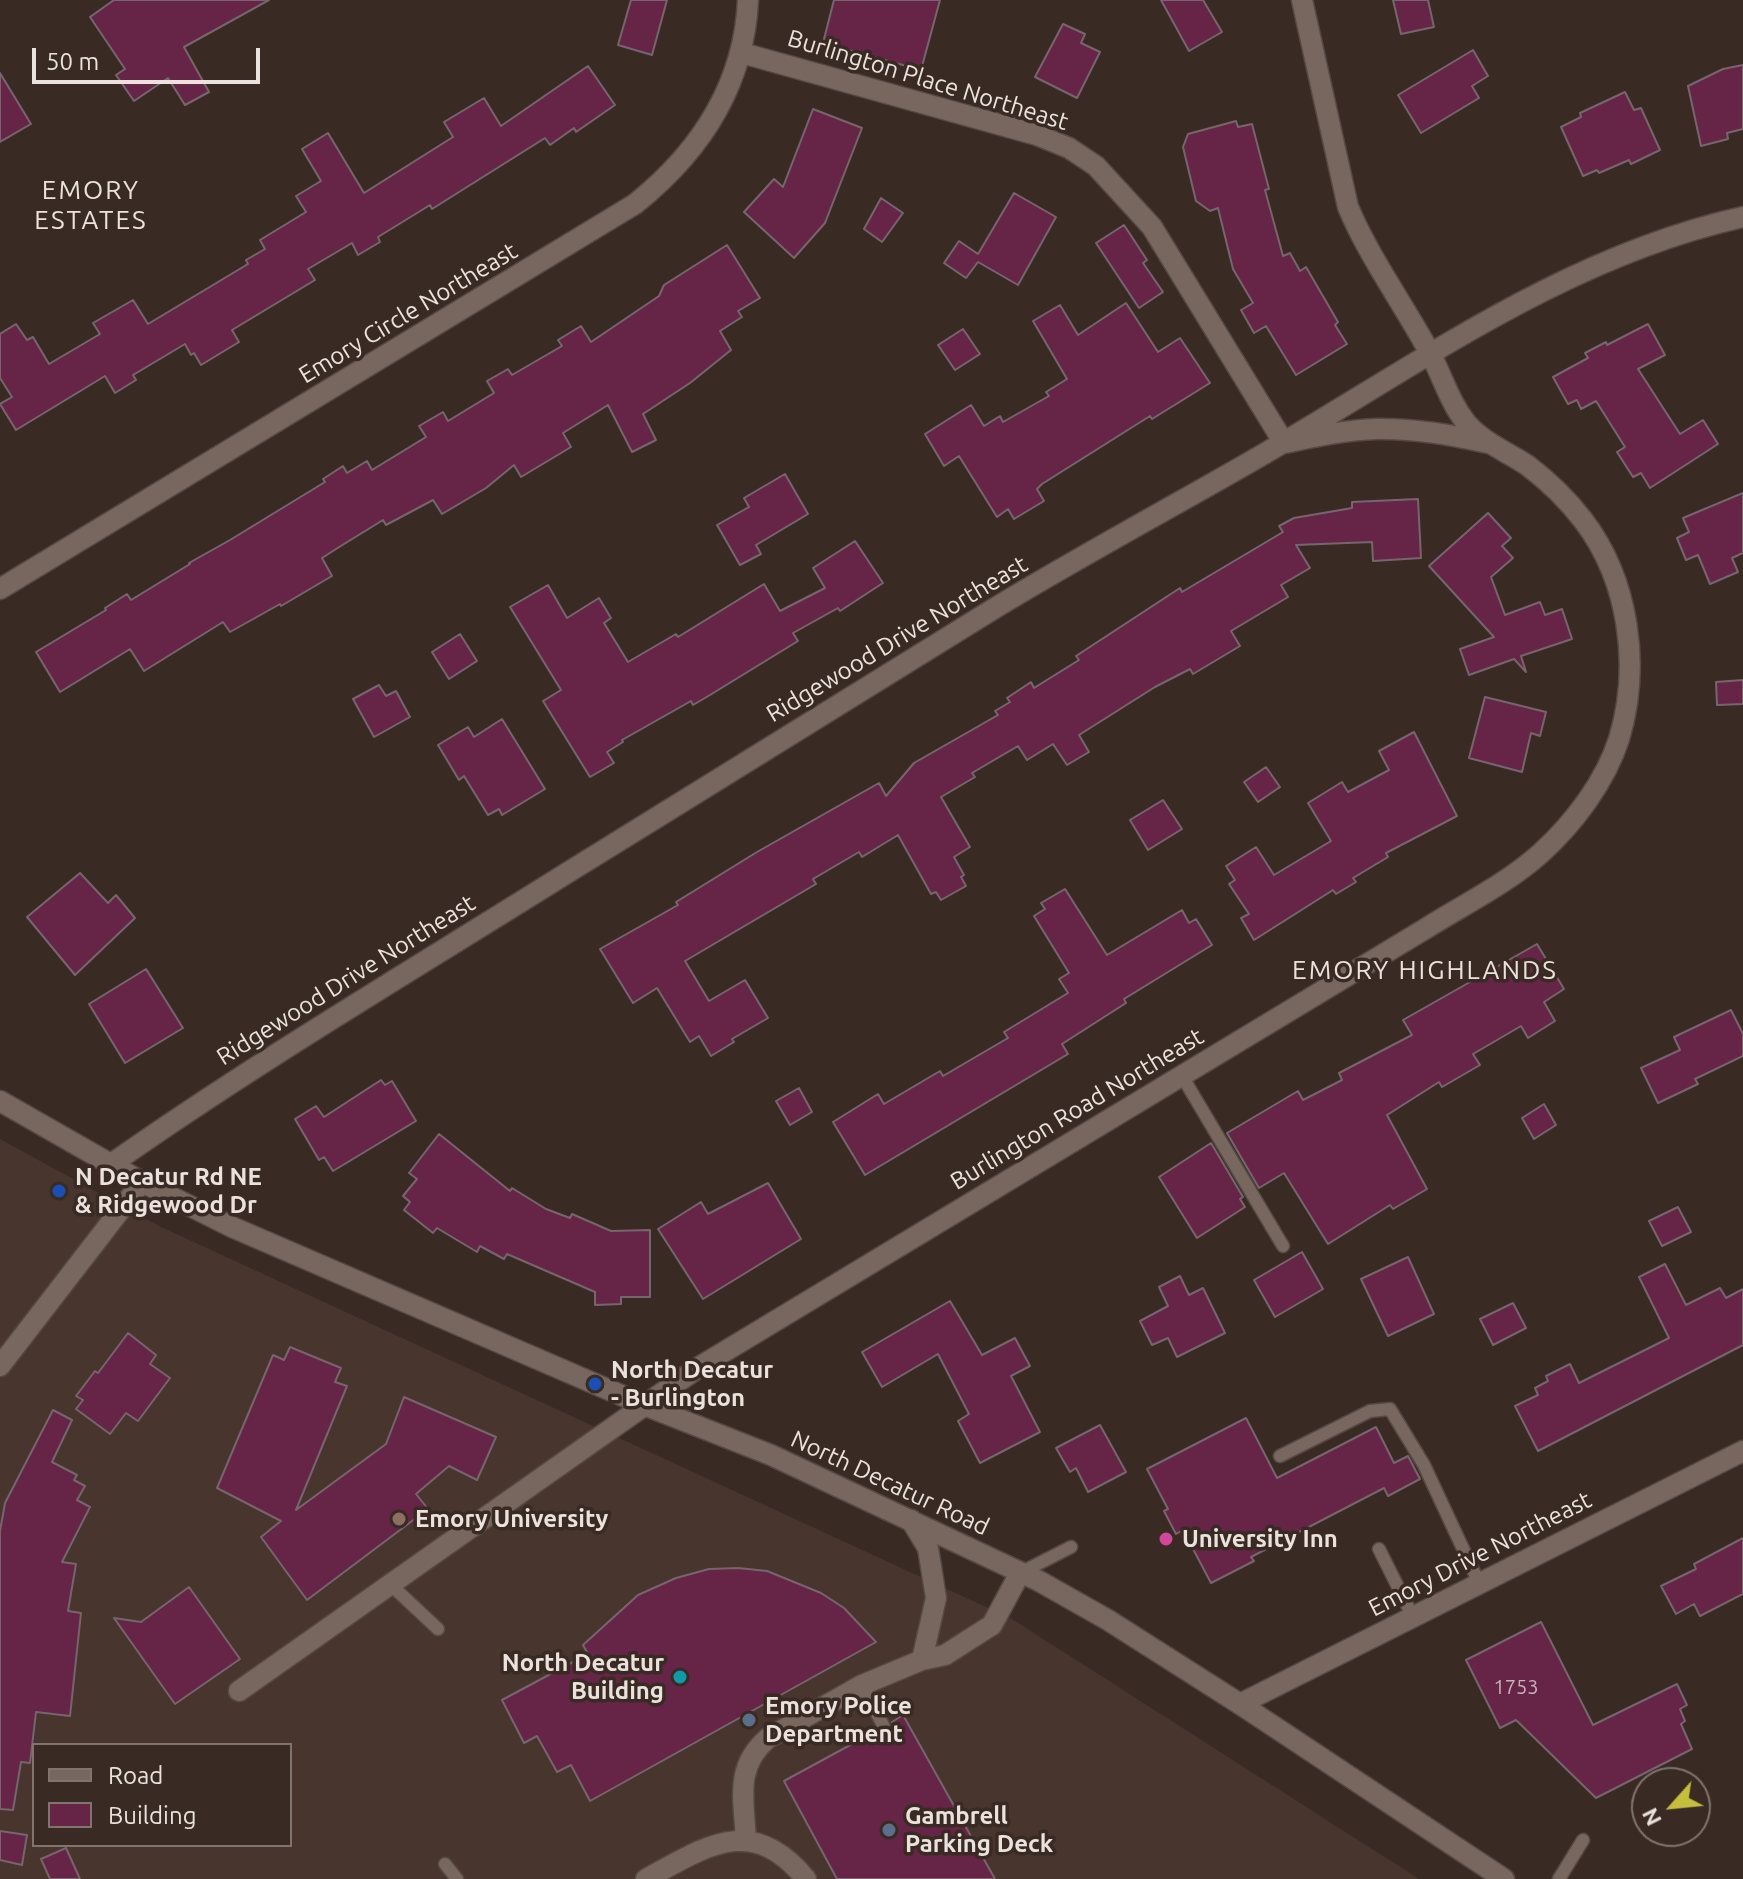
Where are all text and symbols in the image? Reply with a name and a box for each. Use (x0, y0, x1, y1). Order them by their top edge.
street label: Burlington Place Northeast (784, 24, 1072, 136)
scale bar (36, 32, 264, 82)
text: 50 m (46, 48, 99, 75)
district label: EMORY ESTATES (34, 174, 148, 236)
street label: Emory Circle Northeast (294, 236, 522, 390)
street label: Ridgewood Drive Northeast (761, 550, 1033, 728)
street label: Ridgewood Drive Northeast (212, 889, 480, 1071)
district label: EMORY HIGHLANDS (1292, 954, 1558, 986)
street label: Burlington Road Northeast (945, 1022, 1209, 1196)
place label: N Decatur Rd NE & Ridgewood Dr (75, 1163, 262, 1219)
marker: N Decatur Rd NE & Ridgewood Dr (50, 1182, 68, 1200)
place label: North Decatur - Burlington (611, 1356, 773, 1412)
marker: North Decatur - Burlington (586, 1375, 604, 1393)
street label: North Decatur Road (786, 1424, 994, 1542)
street label: Emory Drive Northeast (1364, 1485, 1596, 1623)
place label: Emory University (415, 1505, 608, 1533)
marker: Emory University (390, 1510, 408, 1528)
place label: University Inn (1182, 1525, 1338, 1553)
marker: University Inn (1157, 1530, 1175, 1548)
place label: North Decatur Building (502, 1649, 664, 1705)
marker: North Decatur Building (671, 1668, 689, 1686)
house number: 1753 (1493, 1675, 1539, 1699)
place label: Emory Police Department (765, 1692, 912, 1748)
marker: Emory Police Department (740, 1711, 758, 1729)
legend (32, 1743, 292, 1847)
text: Road (108, 1762, 163, 1789)
north arrow (1631, 1767, 1711, 1847)
text: Building (108, 1802, 196, 1829)
place label: Gambrell Parking Deck (905, 1802, 1053, 1858)
text: N (1636, 1804, 1666, 1830)
marker: Gambrell Parking Deck (880, 1821, 898, 1839)

